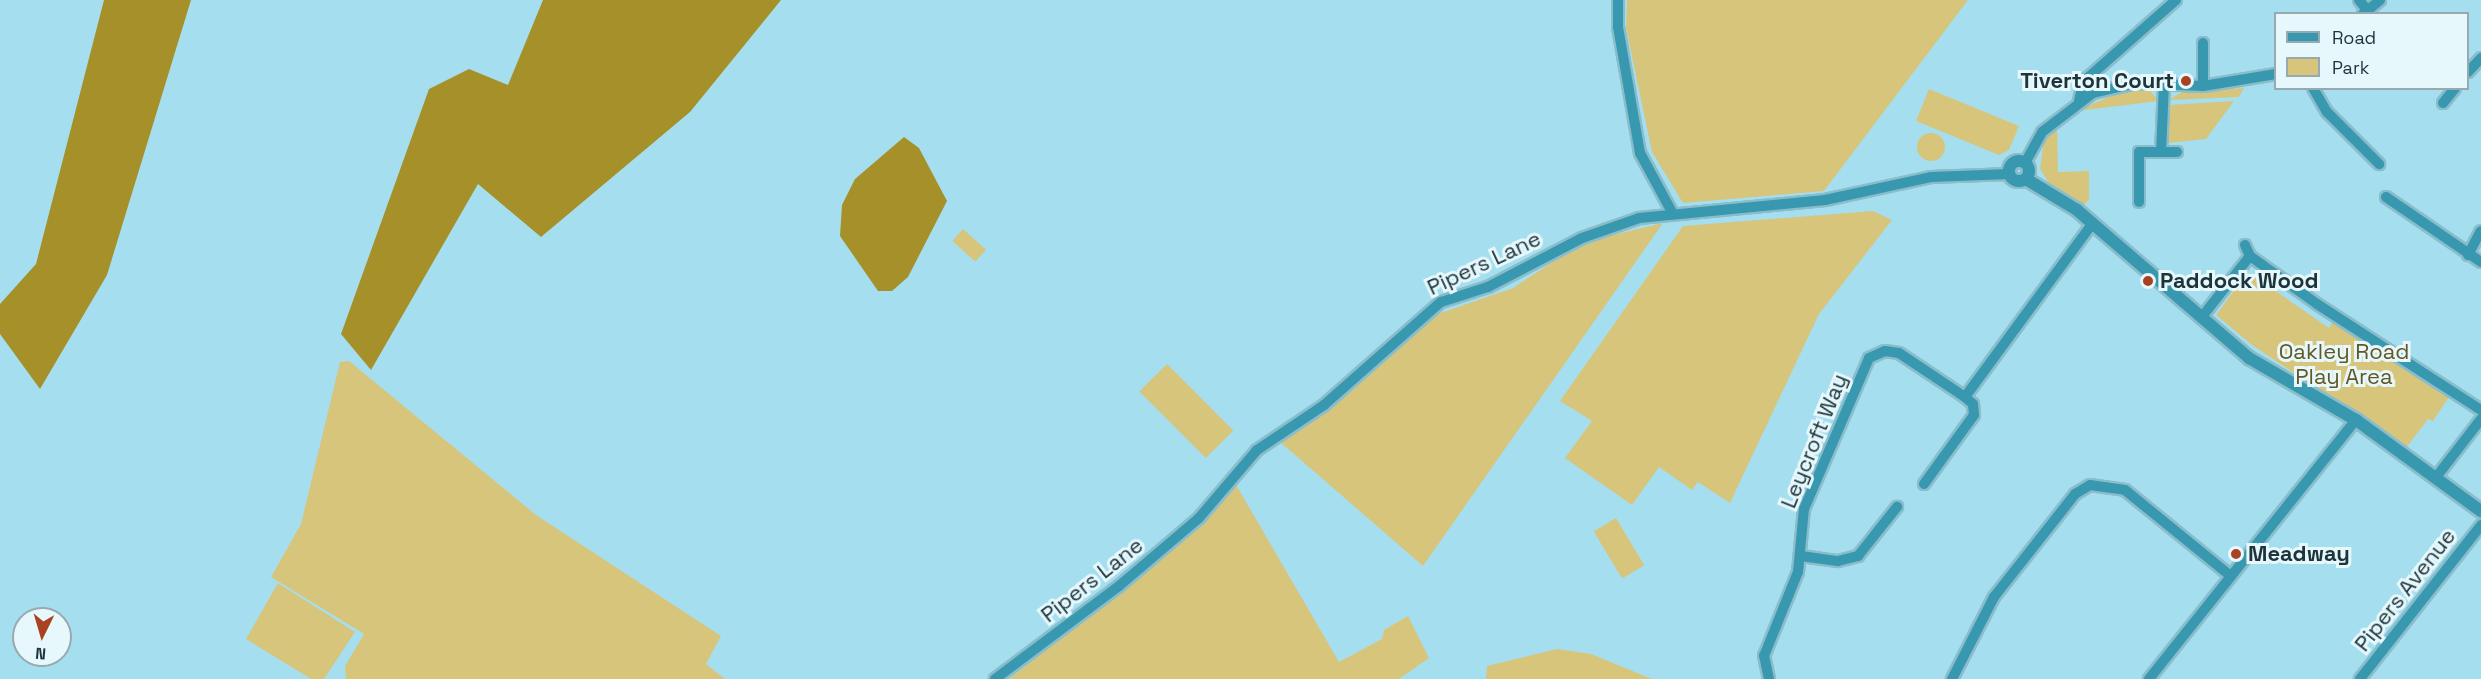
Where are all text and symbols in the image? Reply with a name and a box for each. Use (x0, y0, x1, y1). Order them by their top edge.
legend (2274, 12, 2469, 90)
text: Road (2332, 26, 2376, 49)
text: Park (2332, 56, 2369, 79)
place label: Tiverton Court (2020, 68, 2174, 94)
marker: Tiverton Court (2179, 74, 2193, 88)
street label: Pipers Lane (1423, 225, 1545, 301)
place label: Paddock Wood (2160, 268, 2319, 294)
marker: Paddock Wood (2141, 274, 2155, 288)
park label: Oakley Road Play Area (2279, 338, 2409, 390)
street label: Leycroft Way (1775, 370, 1853, 512)
street label: Pipers Avenue (2349, 523, 2461, 657)
street label: Pipers Lane (1036, 532, 1148, 628)
place label: Meadway (2248, 541, 2350, 567)
marker: Meadway (2229, 547, 2243, 561)
north arrow (12, 607, 72, 667)
text: N (34, 643, 47, 664)

